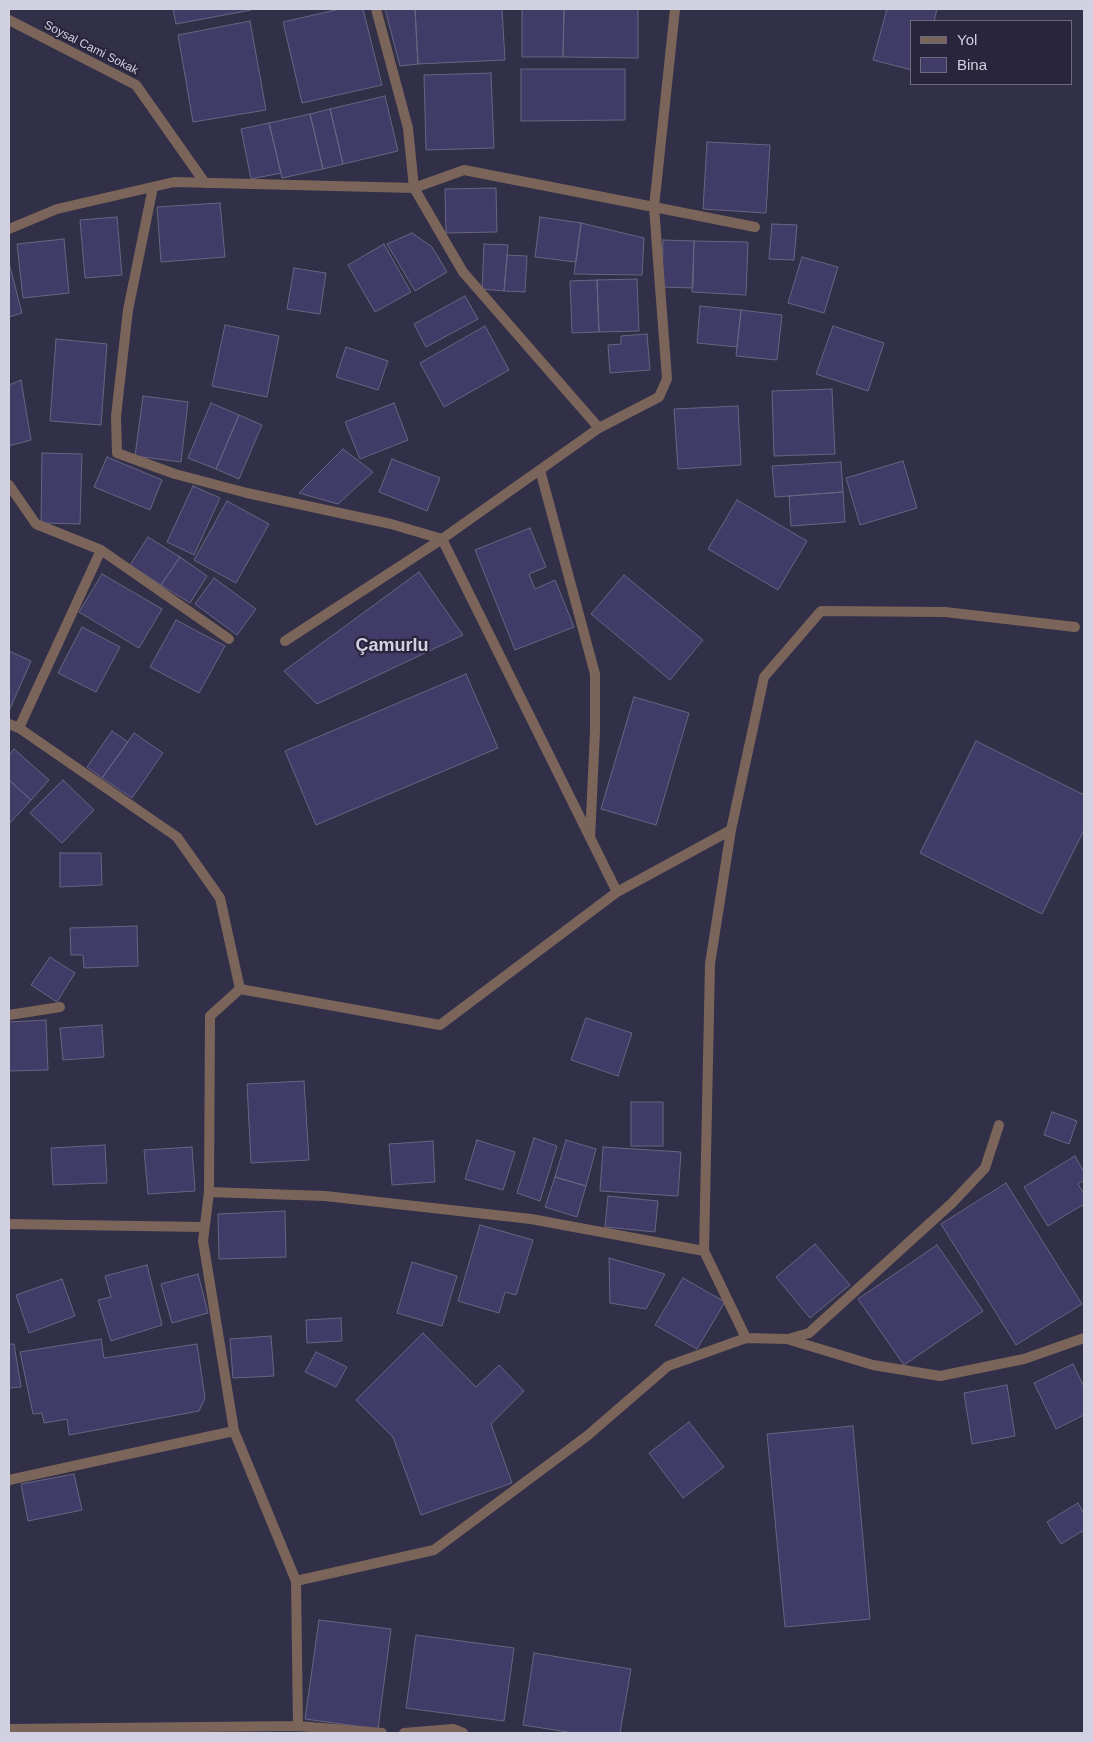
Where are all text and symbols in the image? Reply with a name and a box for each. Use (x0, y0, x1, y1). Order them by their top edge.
street label: Soysal Cami Sokak (41, 18, 141, 78)
legend (910, 20, 1073, 85)
text: Yol (957, 31, 977, 48)
text: Bina (957, 56, 987, 73)
district label: Çamurlu (355, 635, 429, 657)

